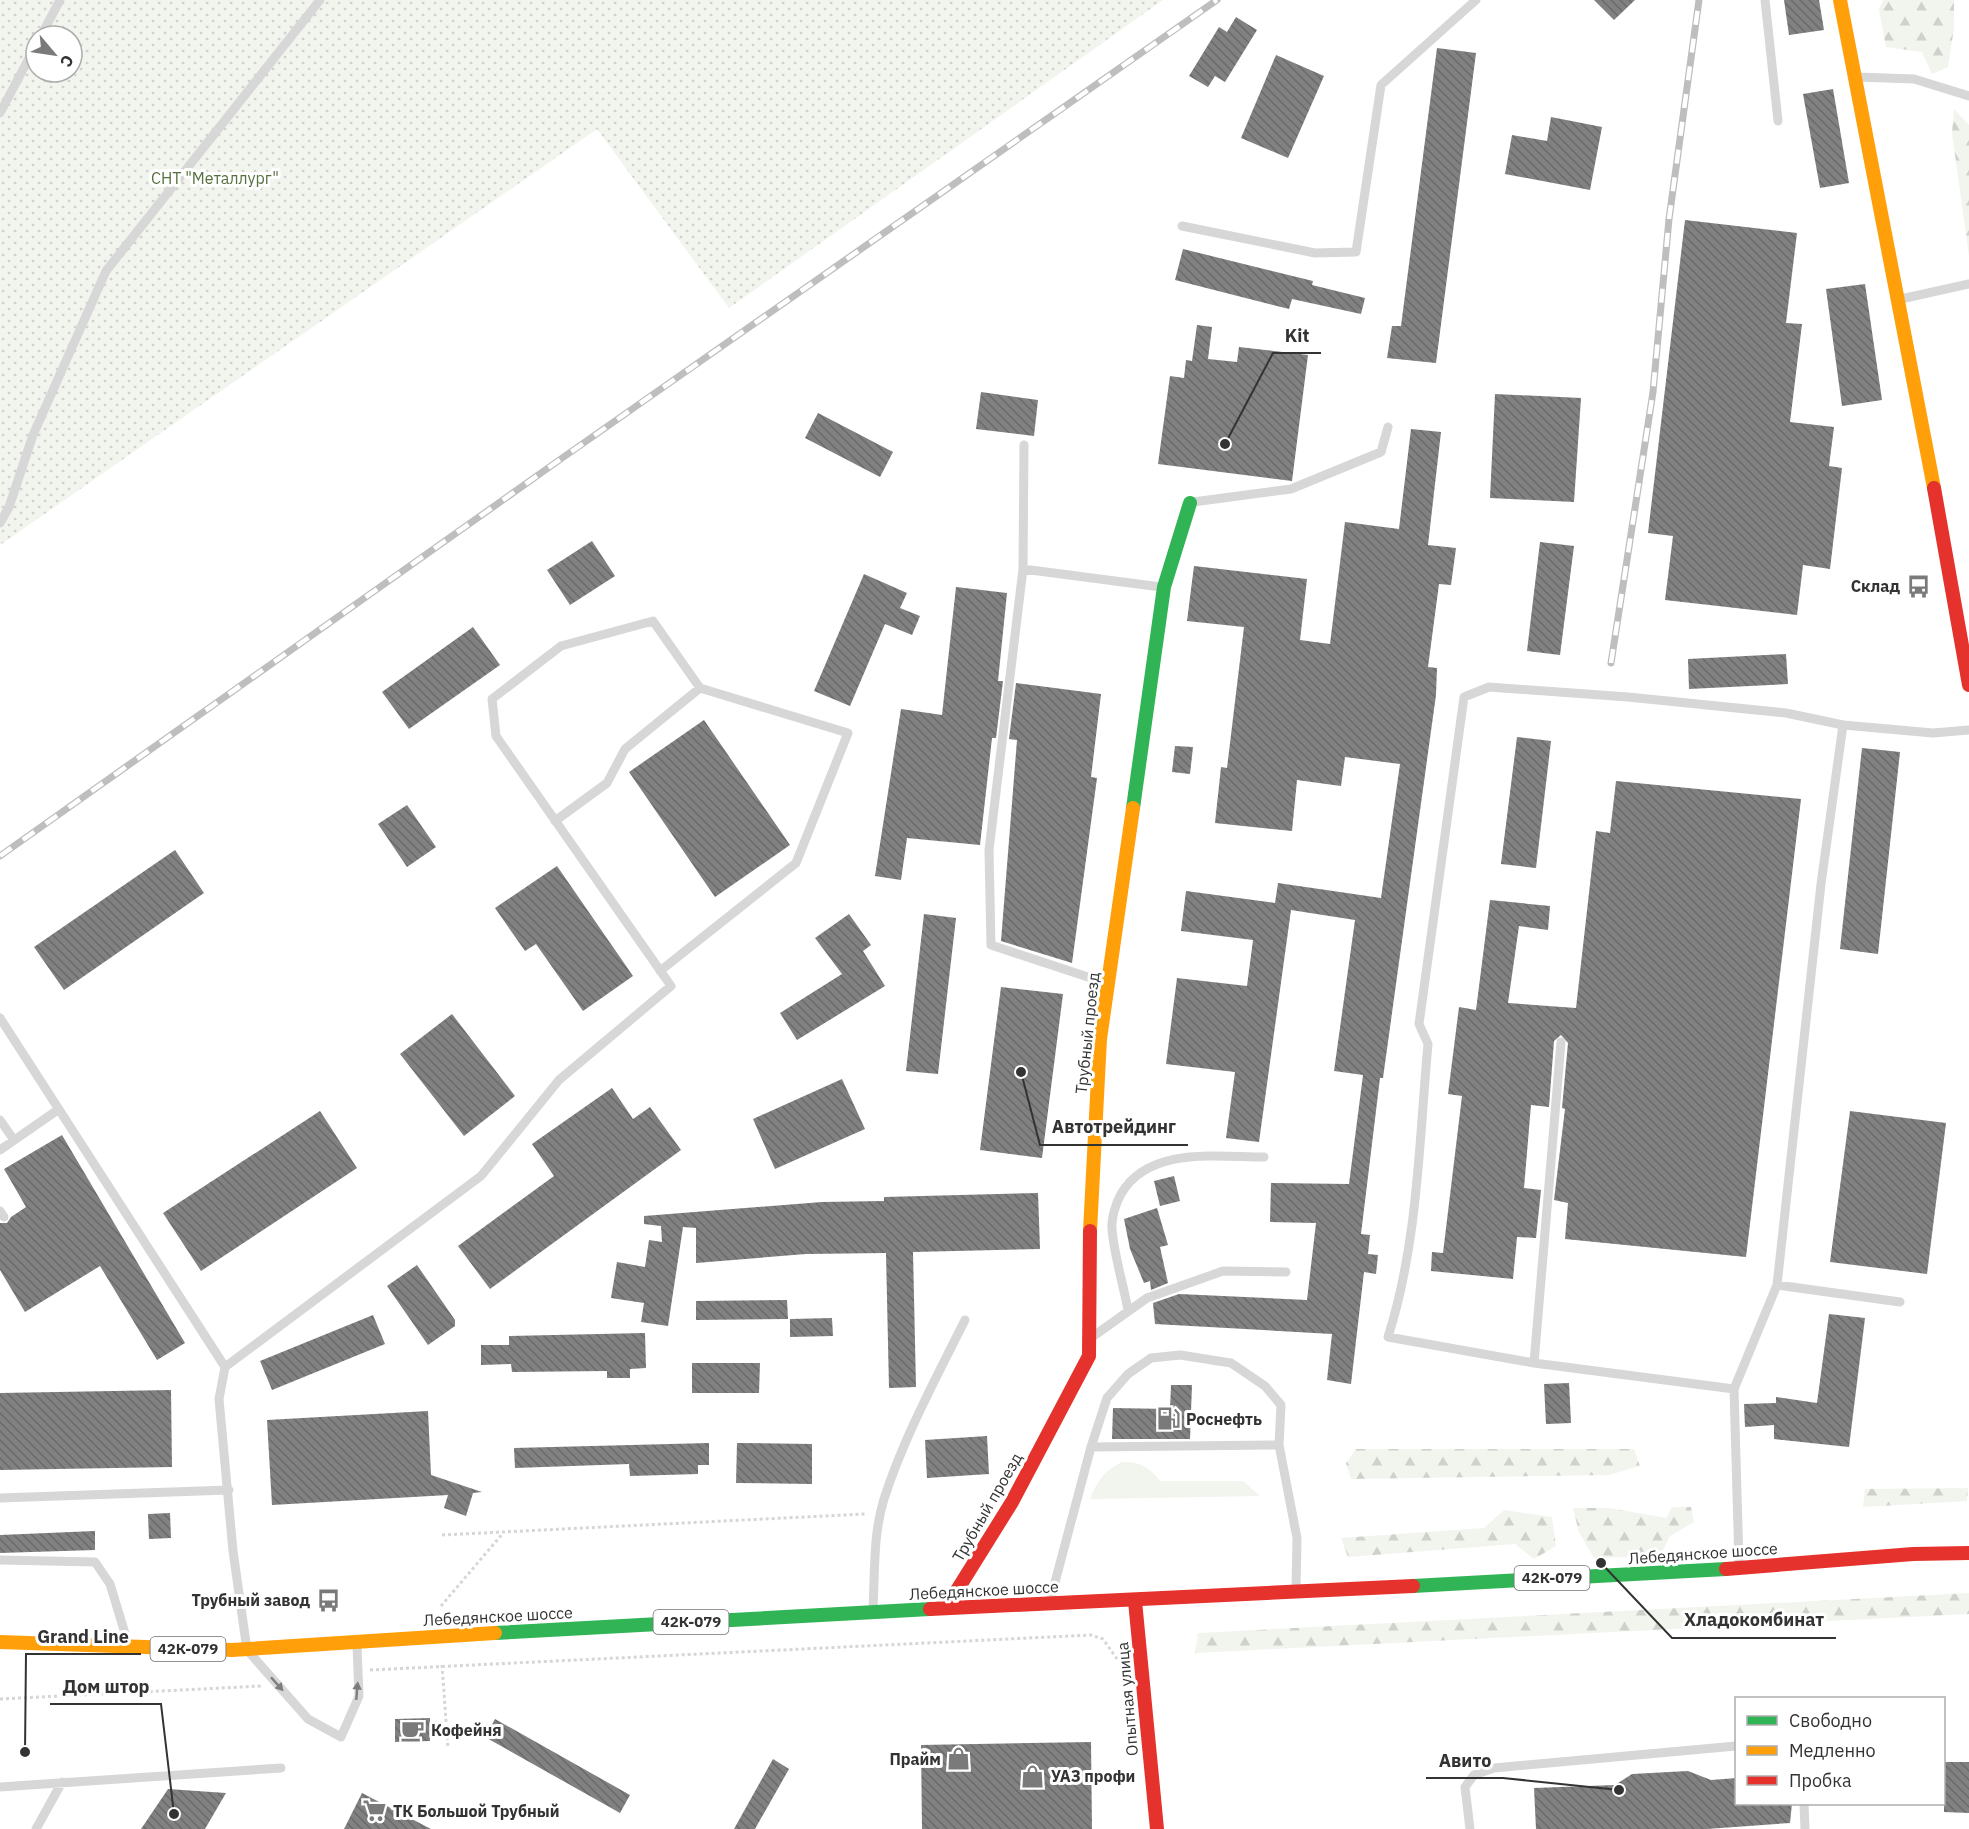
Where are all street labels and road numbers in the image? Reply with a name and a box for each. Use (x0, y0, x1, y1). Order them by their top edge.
street label: Трубный проезд (1071, 971, 1103, 1095)
street label: Трубный проезд (948, 1449, 1027, 1565)
street label: Лебедянское шоссе (1628, 1538, 1779, 1568)
road number: 42К-079 (1514, 1566, 1590, 1590)
street label: Лебедянское шоссе (909, 1576, 1059, 1604)
street label: Лебедянское шоссе (423, 1602, 573, 1630)
road number: 42К-079 (654, 1610, 728, 1634)
road number: 42К-079 (150, 1637, 225, 1661)
street label: Опытная улица (1112, 1641, 1142, 1757)

